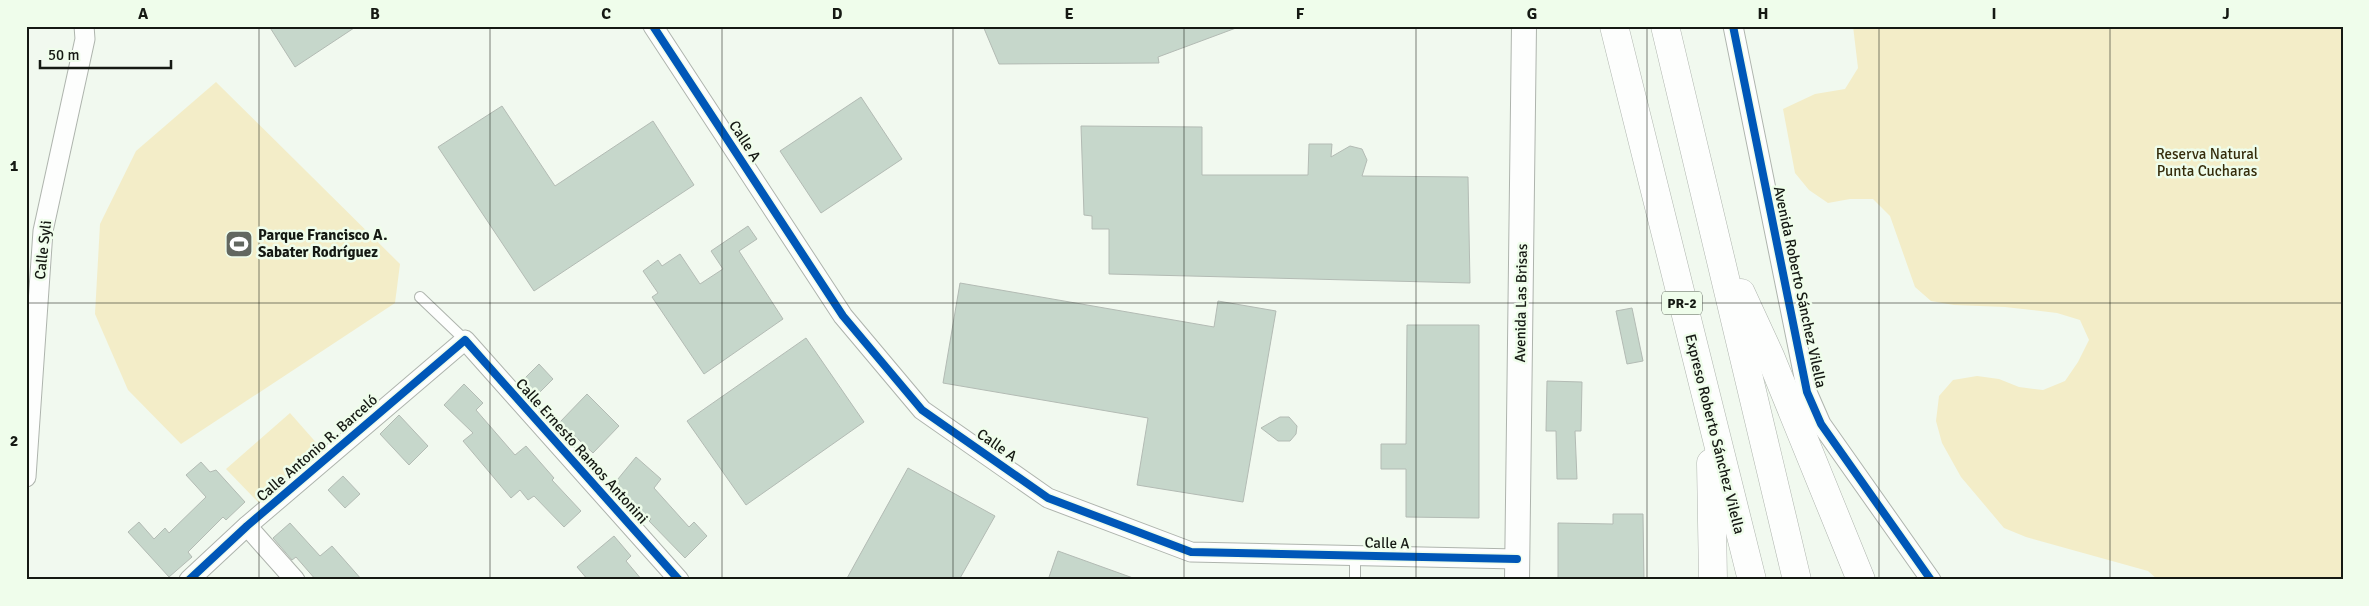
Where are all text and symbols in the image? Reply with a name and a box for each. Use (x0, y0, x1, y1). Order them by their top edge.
text: A (138, 4, 149, 24)
text: B (370, 4, 380, 24)
text: C (601, 4, 611, 24)
text: D (832, 4, 843, 24)
text: E (1064, 4, 1074, 24)
text: F (1296, 4, 1305, 24)
text: G (1527, 4, 1537, 24)
text: H (1758, 4, 1768, 24)
text: I (1991, 4, 1997, 24)
text: J (2222, 4, 2230, 24)
scale bar (40, 38, 171, 70)
text: 50 m (48, 46, 79, 64)
street label: Calle A (725, 117, 765, 165)
park label: Reserva Natural Punta Cucharas (2156, 145, 2258, 180)
text: 1 (10, 156, 19, 176)
street label: Avenida Roberto Sánchez Vilella (1770, 184, 1830, 390)
street label: Calle Syli (31, 220, 55, 280)
place label: Parque Francisco A. Sabater Rodríguez (258, 226, 388, 261)
sports icon: Parque Francisco A. Sabater Rodríguez (224, 229, 254, 259)
street label: Avenida Las Brisas (1511, 243, 1531, 363)
road number: PR-2 (1662, 292, 1702, 314)
street label: Expreso Roberto Sánchez Vilella (1681, 332, 1749, 536)
street label: Calle Ernesto Ramos Antonini (512, 375, 652, 527)
street label: Calle Antonio R. Barceló (253, 391, 381, 505)
street label: Calle A (973, 425, 1021, 465)
text: 2 (10, 431, 18, 451)
street label: Calle A (1364, 534, 1410, 552)

